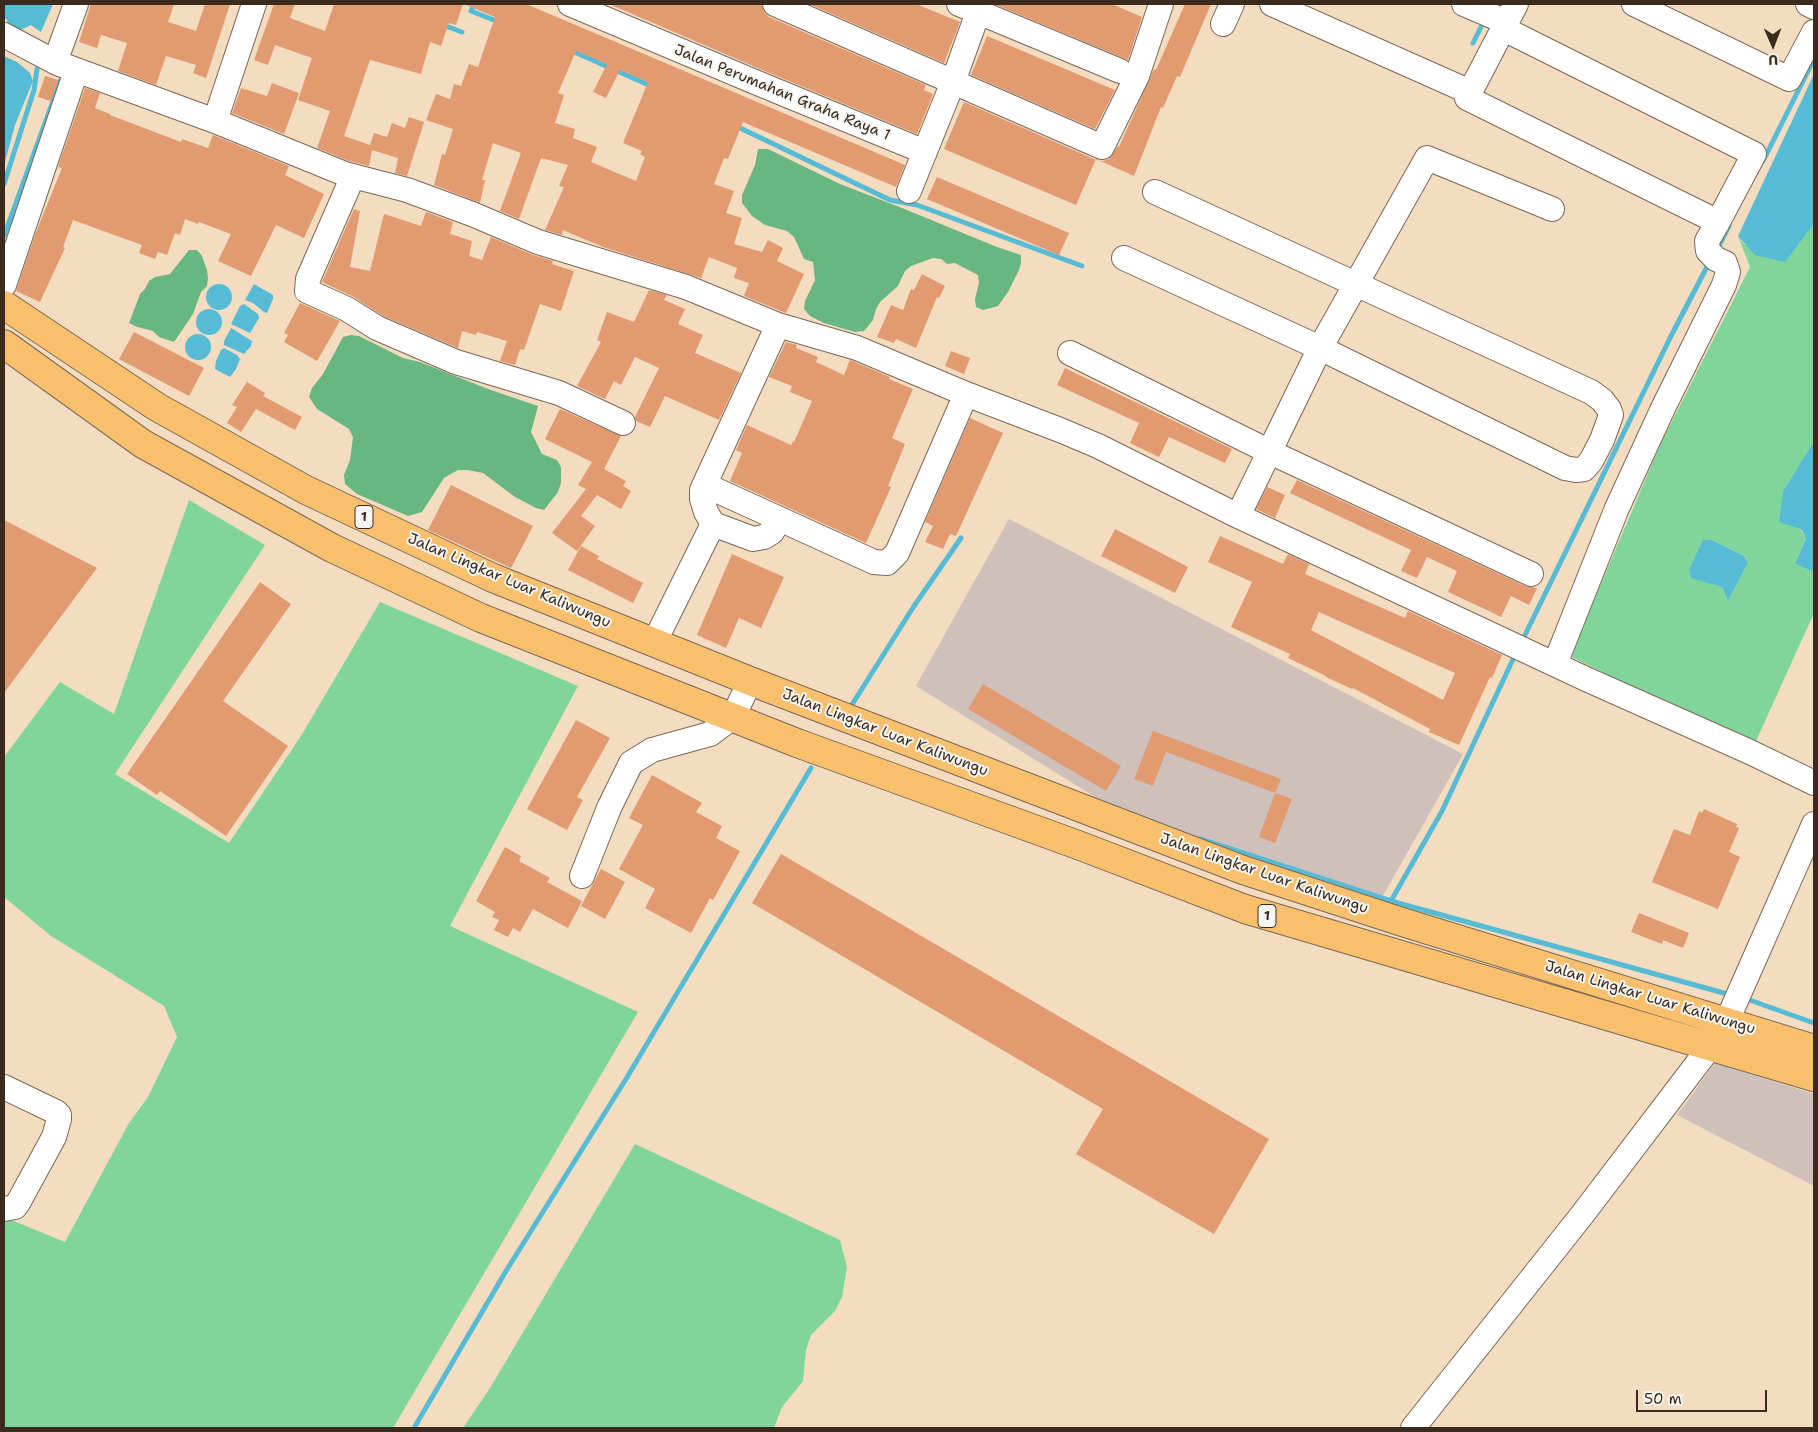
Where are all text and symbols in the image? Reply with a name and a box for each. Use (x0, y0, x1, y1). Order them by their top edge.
north arrow (1748, 20, 1798, 70)
street label: Jalan Perumahan Graha Raya 1 (671, 41, 893, 145)
text: U (1768, 51, 1778, 69)
road number: 1 (355, 506, 373, 528)
street label: Jalan Lingkar Luar Kaliwungu (405, 530, 613, 632)
street label: Jalan Lingkar Luar Kaliwungu (780, 685, 990, 781)
street label: Jalan Lingkar Luar Kaliwungu (1158, 830, 1370, 918)
road number: 1 (1258, 904, 1276, 928)
street label: Jalan Lingkar Luar Kaliwungu (1543, 957, 1757, 1039)
scale bar (1638, 1380, 1769, 1412)
text: 50 m (1644, 1389, 1682, 1409)

